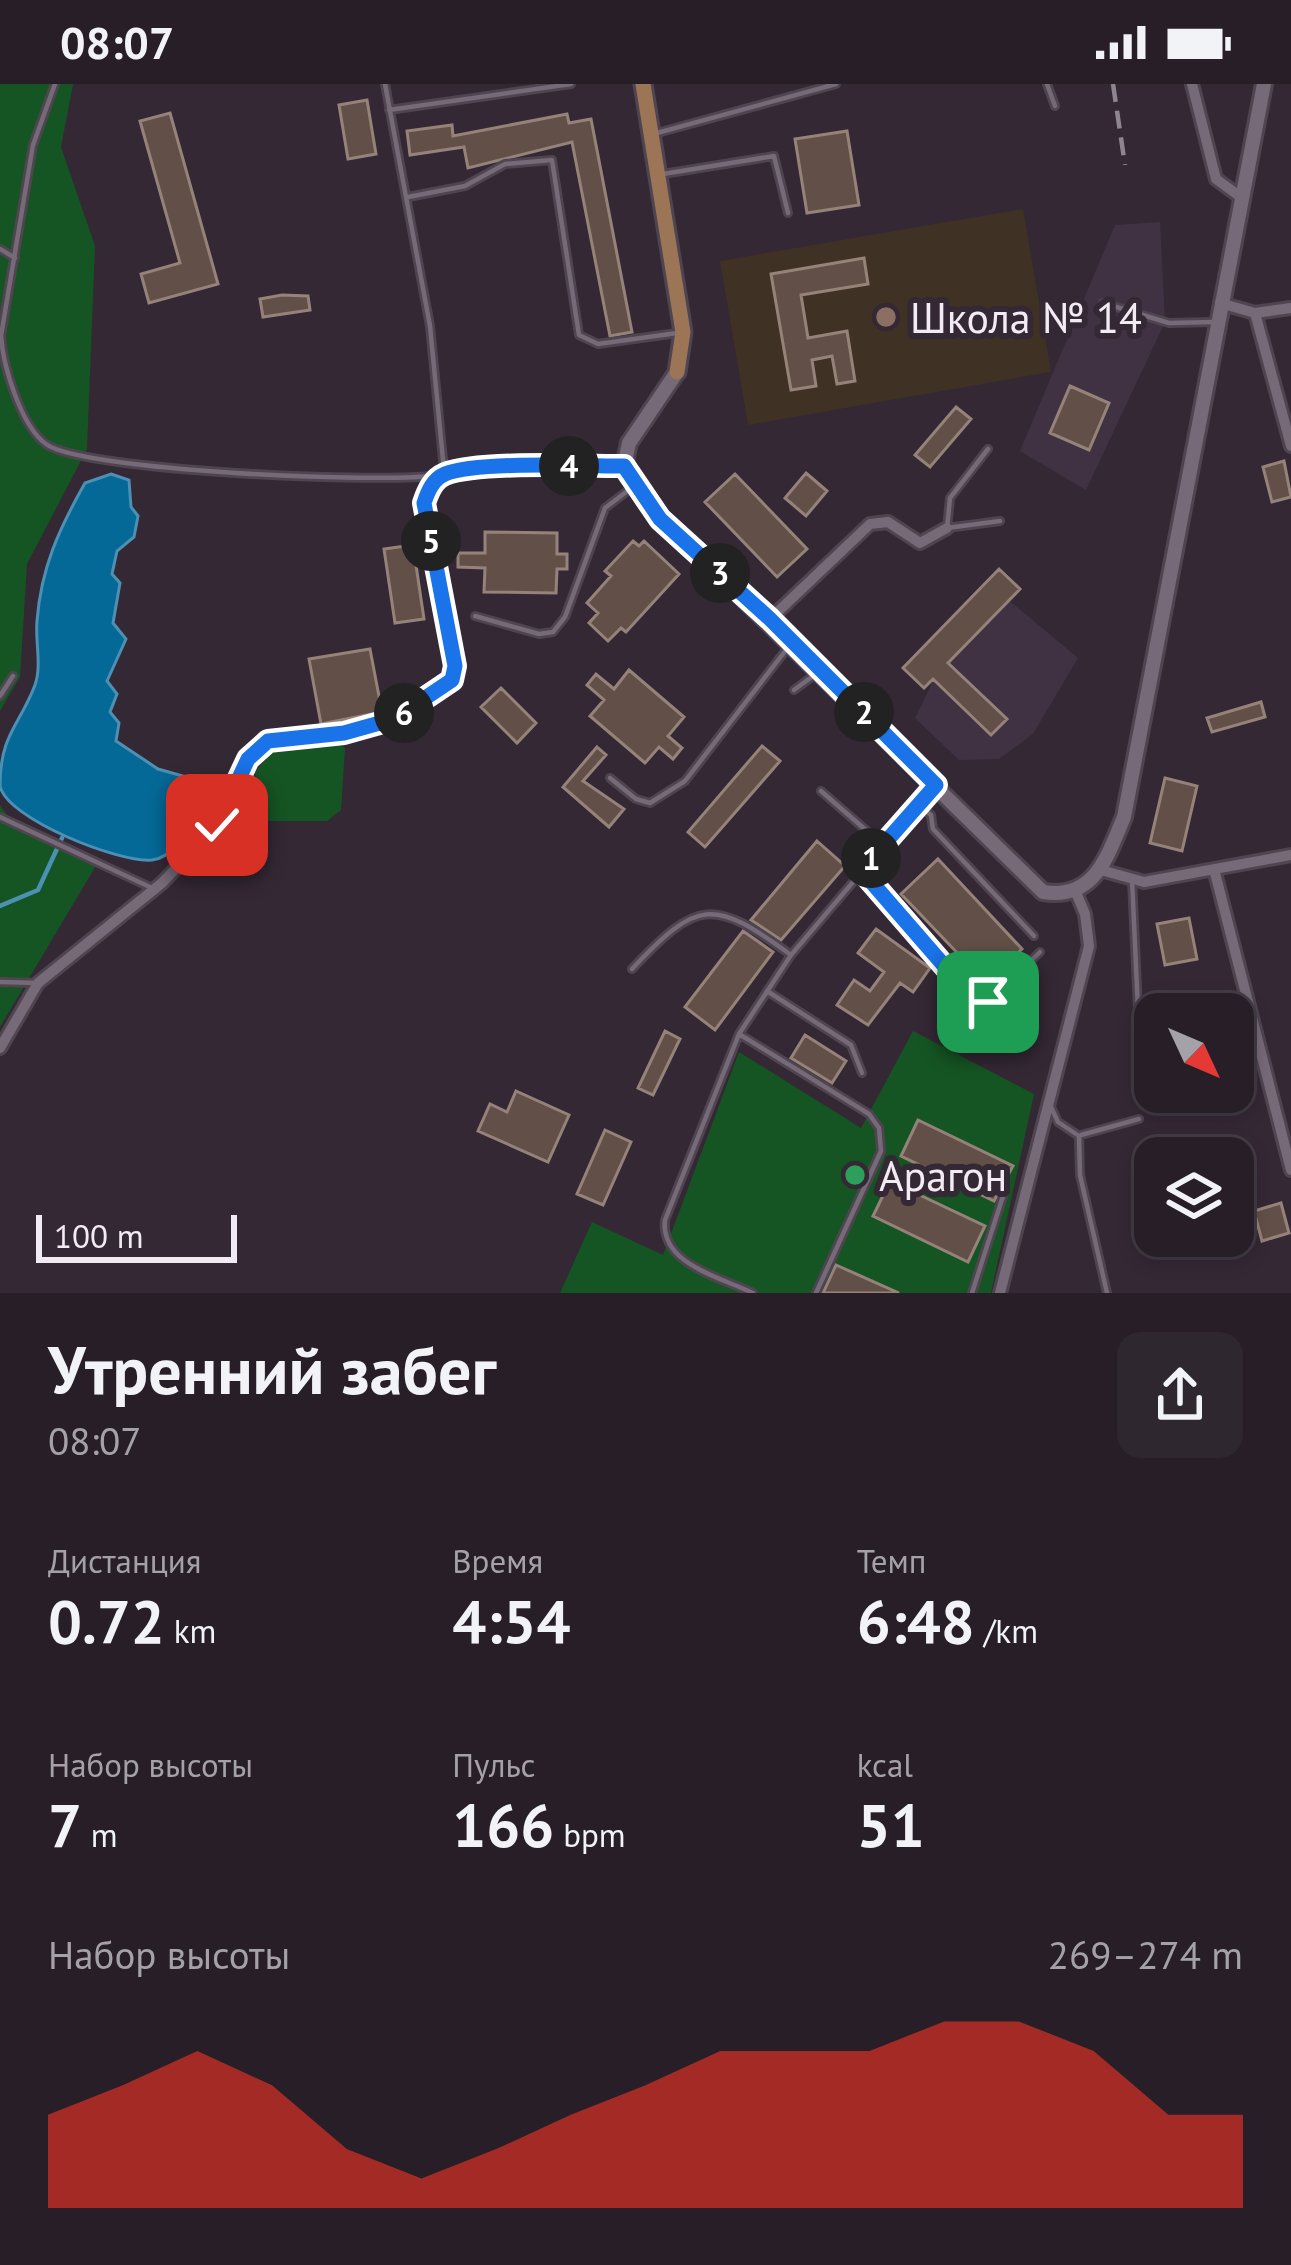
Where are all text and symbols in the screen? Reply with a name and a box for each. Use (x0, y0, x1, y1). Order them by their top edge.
text: 08:07 (60, 13, 174, 71)
place label: Школа № 14 (910, 290, 1142, 345)
marker: Школа № 14 (873, 304, 899, 330)
pin: 4 (539, 436, 599, 496)
text: 4 (560, 444, 578, 487)
pin: 5 (401, 511, 461, 571)
text: 5 (422, 519, 440, 562)
pin: 3 (690, 543, 750, 603)
text: 3 (711, 551, 729, 594)
pin: 2 (834, 682, 894, 742)
pin: 6 (374, 683, 434, 743)
text: 2 (855, 690, 873, 733)
text: 6 (395, 691, 413, 734)
pin (166, 774, 268, 876)
icon: check (184, 792, 250, 858)
pin: 1 (841, 828, 901, 888)
text: 1 (862, 836, 880, 879)
pin (937, 951, 1039, 1053)
icon: arrive (955, 969, 1021, 1035)
north arrow (1134, 993, 1254, 1113)
map controls (1134, 993, 1254, 1257)
button: layers (1134, 1137, 1254, 1257)
place label: Арагон (879, 1148, 1007, 1203)
marker: Арагон (842, 1162, 868, 1188)
scale bar (36, 1209, 237, 1262)
text: 100 m (54, 1214, 144, 1257)
text: Утренний забег (48, 1327, 496, 1412)
button: share (1117, 1332, 1243, 1458)
text: 08:07 (48, 1415, 142, 1466)
text: Дистанция (48, 1539, 202, 1582)
text: Время (452, 1539, 543, 1582)
text: Темп (857, 1539, 926, 1582)
text: 0.72 (48, 1582, 165, 1660)
text: 4:54 (452, 1582, 571, 1660)
text: 6:48 (857, 1582, 975, 1660)
text: km (165, 1609, 216, 1652)
text: /km (975, 1609, 1038, 1652)
text: Набор высоты (48, 1743, 253, 1786)
text: Пульс (452, 1743, 535, 1786)
text: kcal (857, 1743, 913, 1786)
text: 7 (48, 1786, 82, 1864)
text: 166 (452, 1786, 554, 1864)
text: 51 (857, 1786, 925, 1864)
text: m (82, 1813, 118, 1856)
text: bpm (554, 1813, 626, 1856)
text: Набор высоты (48, 1929, 290, 1980)
text: 269–274 m (1048, 1929, 1243, 1980)

